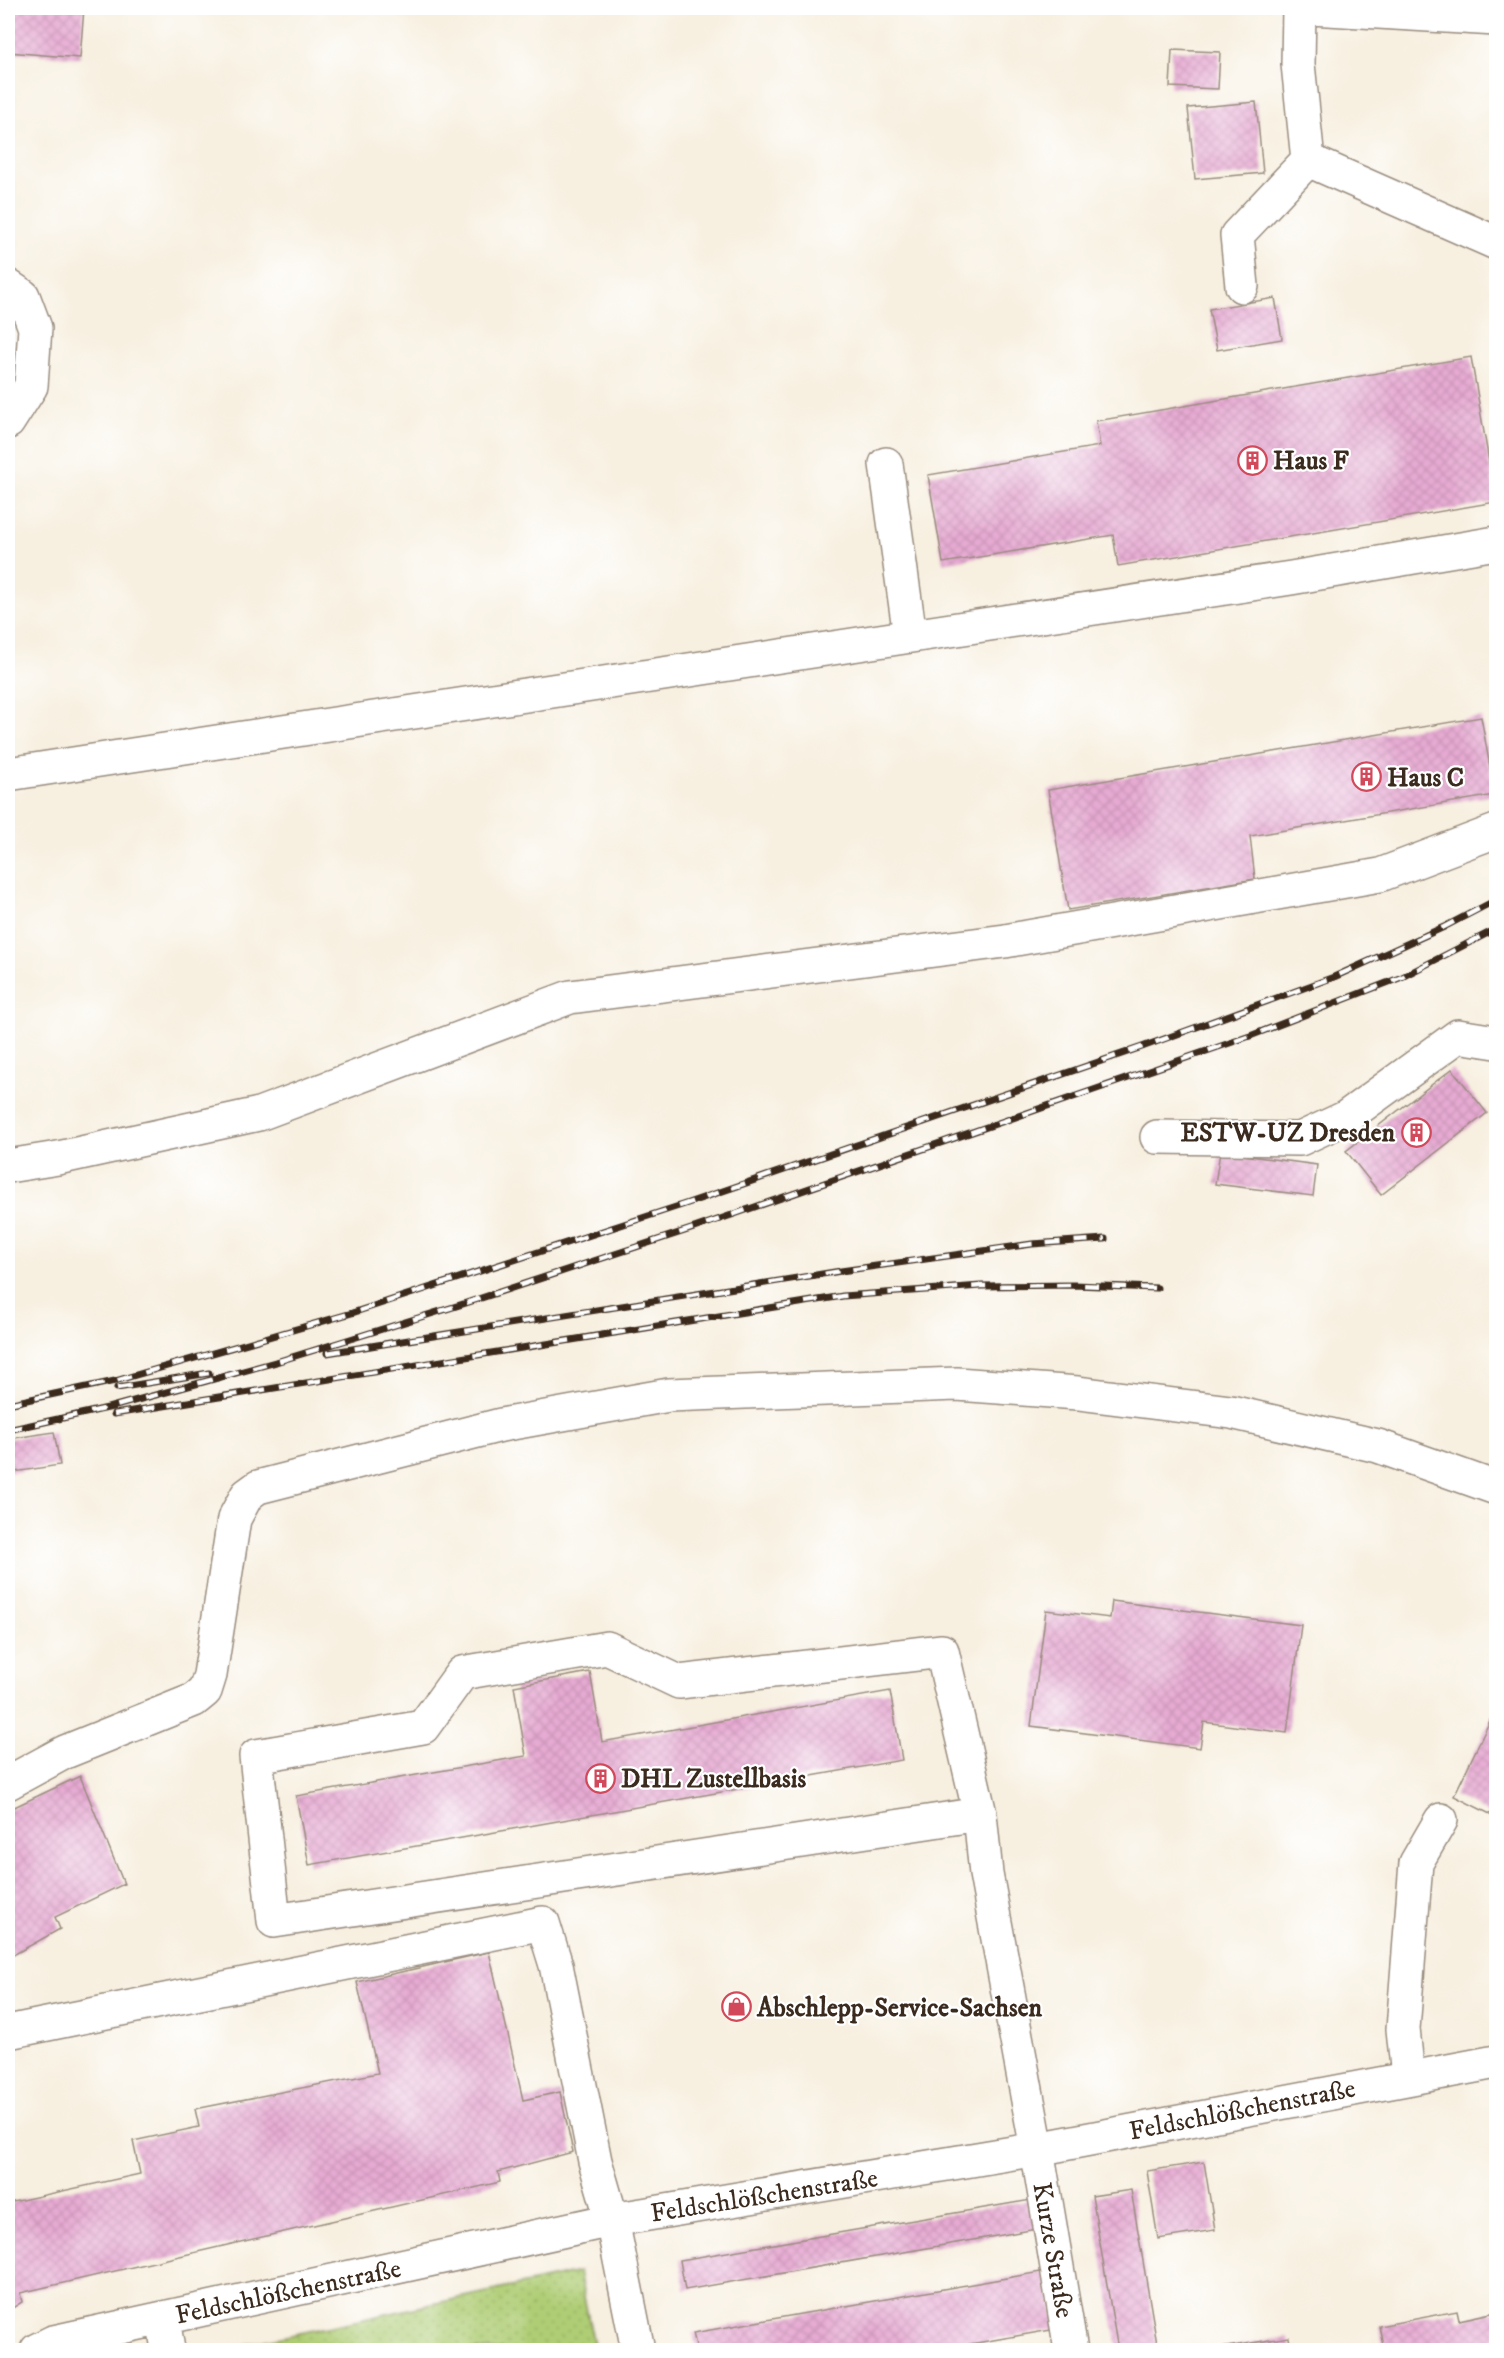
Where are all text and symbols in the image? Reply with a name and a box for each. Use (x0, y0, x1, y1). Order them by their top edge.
building icon: Haus F (1236, 444, 1268, 476)
place label: Haus F (1273, 445, 1350, 478)
building icon: Haus C (1350, 761, 1382, 793)
place label: Haus C (1387, 762, 1464, 795)
building icon: ESTW-UZ Dresden (1400, 1116, 1432, 1148)
place label: ESTW-UZ Dresden (1180, 1117, 1395, 1150)
building icon: DHL Zustellbasis (584, 1762, 616, 1794)
place label: DHL Zustellbasis (621, 1763, 806, 1796)
shop icon: Abschlepp-Service-Sachsen (720, 1991, 752, 2023)
place label: Abschlepp-Service-Sachsen (756, 1992, 1042, 2025)
street label: Feldschlößchenstraße (1126, 2072, 1358, 2149)
street label: Feldschlößchenstraße (648, 2162, 880, 2231)
street label: Kurze Straße (1024, 2180, 1081, 2321)
street label: Feldschlößchenstraße (173, 2252, 404, 2332)

